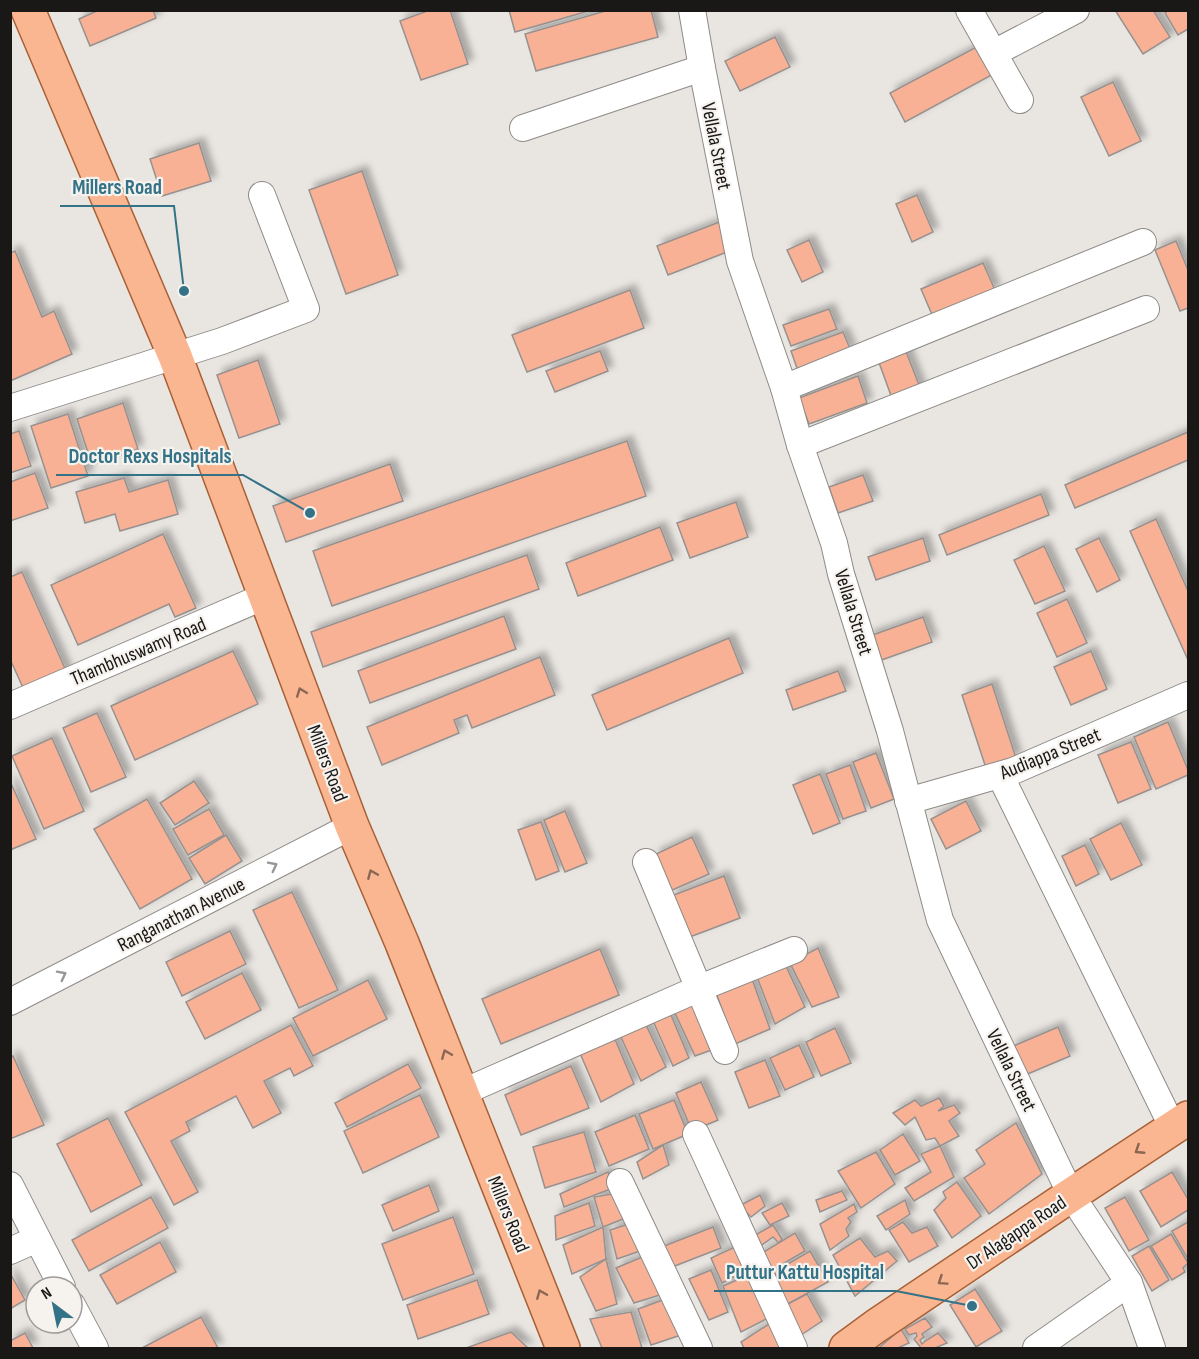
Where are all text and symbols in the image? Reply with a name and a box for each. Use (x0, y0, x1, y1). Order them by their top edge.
street label: Vellala Street (696, 101, 736, 192)
callout: Millers Road (60, 167, 174, 206)
text: Millers Road (72, 175, 162, 200)
callout: Doctor Rexs Hospitals (56, 436, 243, 475)
text: Doctor Rexs Hospitals (68, 444, 232, 469)
street label: Vellala Street (829, 567, 877, 658)
street label: Thambhuswamy Road (67, 613, 210, 691)
one-way arrow (296, 687, 309, 698)
street label: Millers Road (301, 722, 353, 805)
street label: Audiappa Street (996, 723, 1104, 785)
one-way arrow (267, 862, 278, 874)
one-way arrow (367, 869, 379, 880)
street label: Ranganathan Avenue (114, 872, 249, 957)
one-way arrow (56, 971, 67, 982)
street label: Vellala Street (981, 1025, 1041, 1115)
one-way arrow (441, 1050, 453, 1061)
one-way arrow (1135, 1143, 1146, 1154)
street label: Millers Road (482, 1173, 534, 1256)
street label: Dr Alagappa Road (962, 1191, 1071, 1275)
callout: Puttur Kattu Hospital (714, 1252, 896, 1291)
text: Puttur Kattu Hospital (726, 1260, 884, 1285)
one-way arrow (938, 1274, 949, 1285)
north arrow (24, 1275, 84, 1335)
text: N (38, 1283, 56, 1304)
one-way arrow (536, 1289, 548, 1300)

